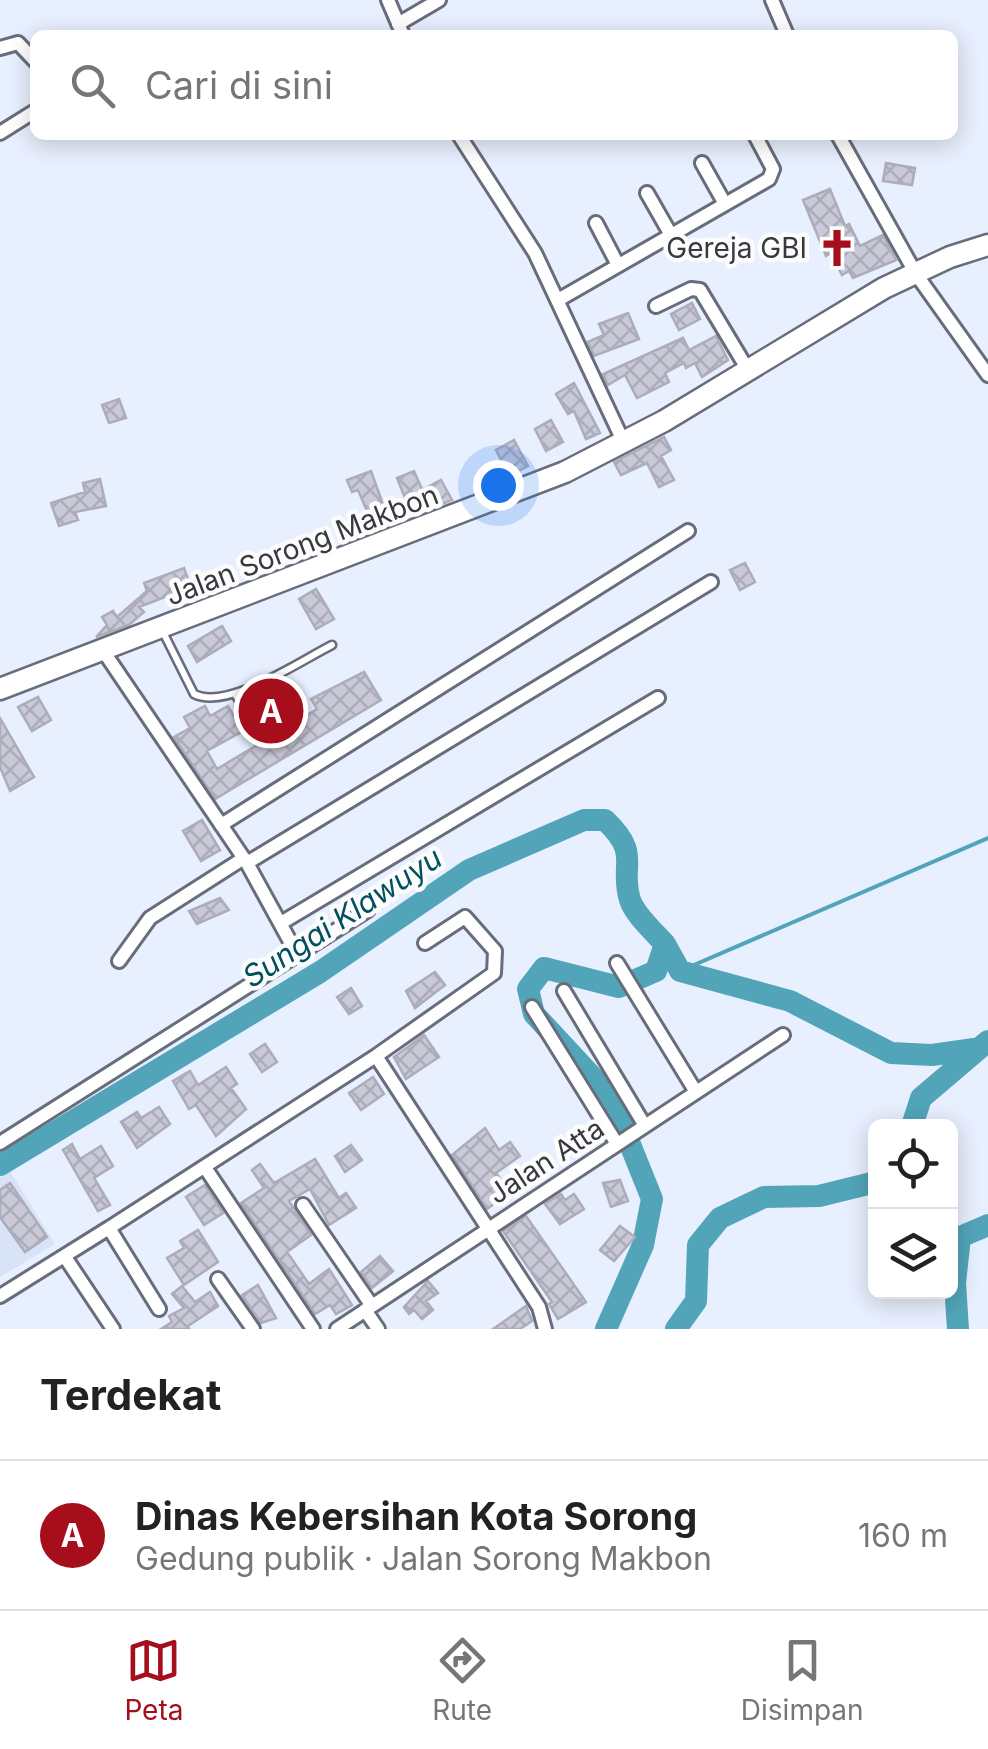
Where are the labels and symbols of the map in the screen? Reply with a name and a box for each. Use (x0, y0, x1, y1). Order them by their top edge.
church icon: Gereja GBI (816, 227, 858, 269)
place label: Gereja GBI (666, 231, 807, 265)
your location (473, 460, 524, 511)
street label: Jalan Sorong Makbon (161, 477, 443, 613)
pin: A (238, 674, 304, 748)
water label: Sungai Klawuyu (236, 839, 448, 995)
street label: Jalan Atta (482, 1111, 610, 1211)

